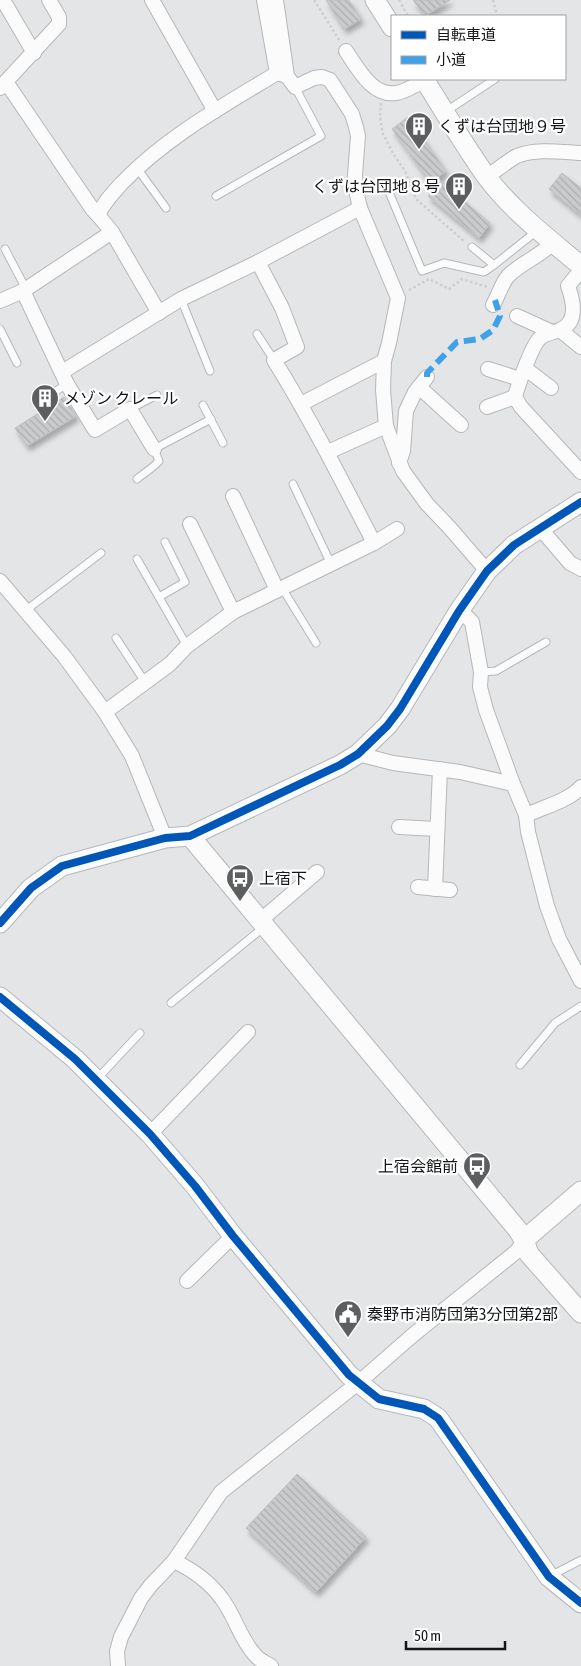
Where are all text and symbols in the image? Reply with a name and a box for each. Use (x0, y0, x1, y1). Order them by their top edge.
legend (391, 15, 566, 80)
text: 自転車道 (436, 26, 496, 43)
text: 小道 (436, 51, 466, 68)
building icon: くずは台団地９号 (404, 111, 434, 150)
place label: くずは台団地９号 (438, 117, 566, 135)
building icon: くずは台団地８号 (444, 171, 474, 210)
place label: くずは台団地８号 (312, 177, 440, 195)
building icon: メゾン クレール (30, 383, 60, 422)
place label: メゾン クレール (64, 389, 178, 407)
bus stop icon: 上宿下 (225, 863, 255, 902)
place label: 上宿下 (259, 869, 307, 887)
bus stop icon: 上宿会館前 (462, 1151, 492, 1190)
place label: 上宿会館前 (378, 1157, 458, 1175)
public building icon: 秦野市消防団第3分団第2部 (333, 1299, 363, 1338)
place label: 秦野市消防団第3分団第2部 (367, 1305, 558, 1323)
scale bar (406, 1618, 505, 1650)
text: 50 m (414, 1627, 441, 1644)

